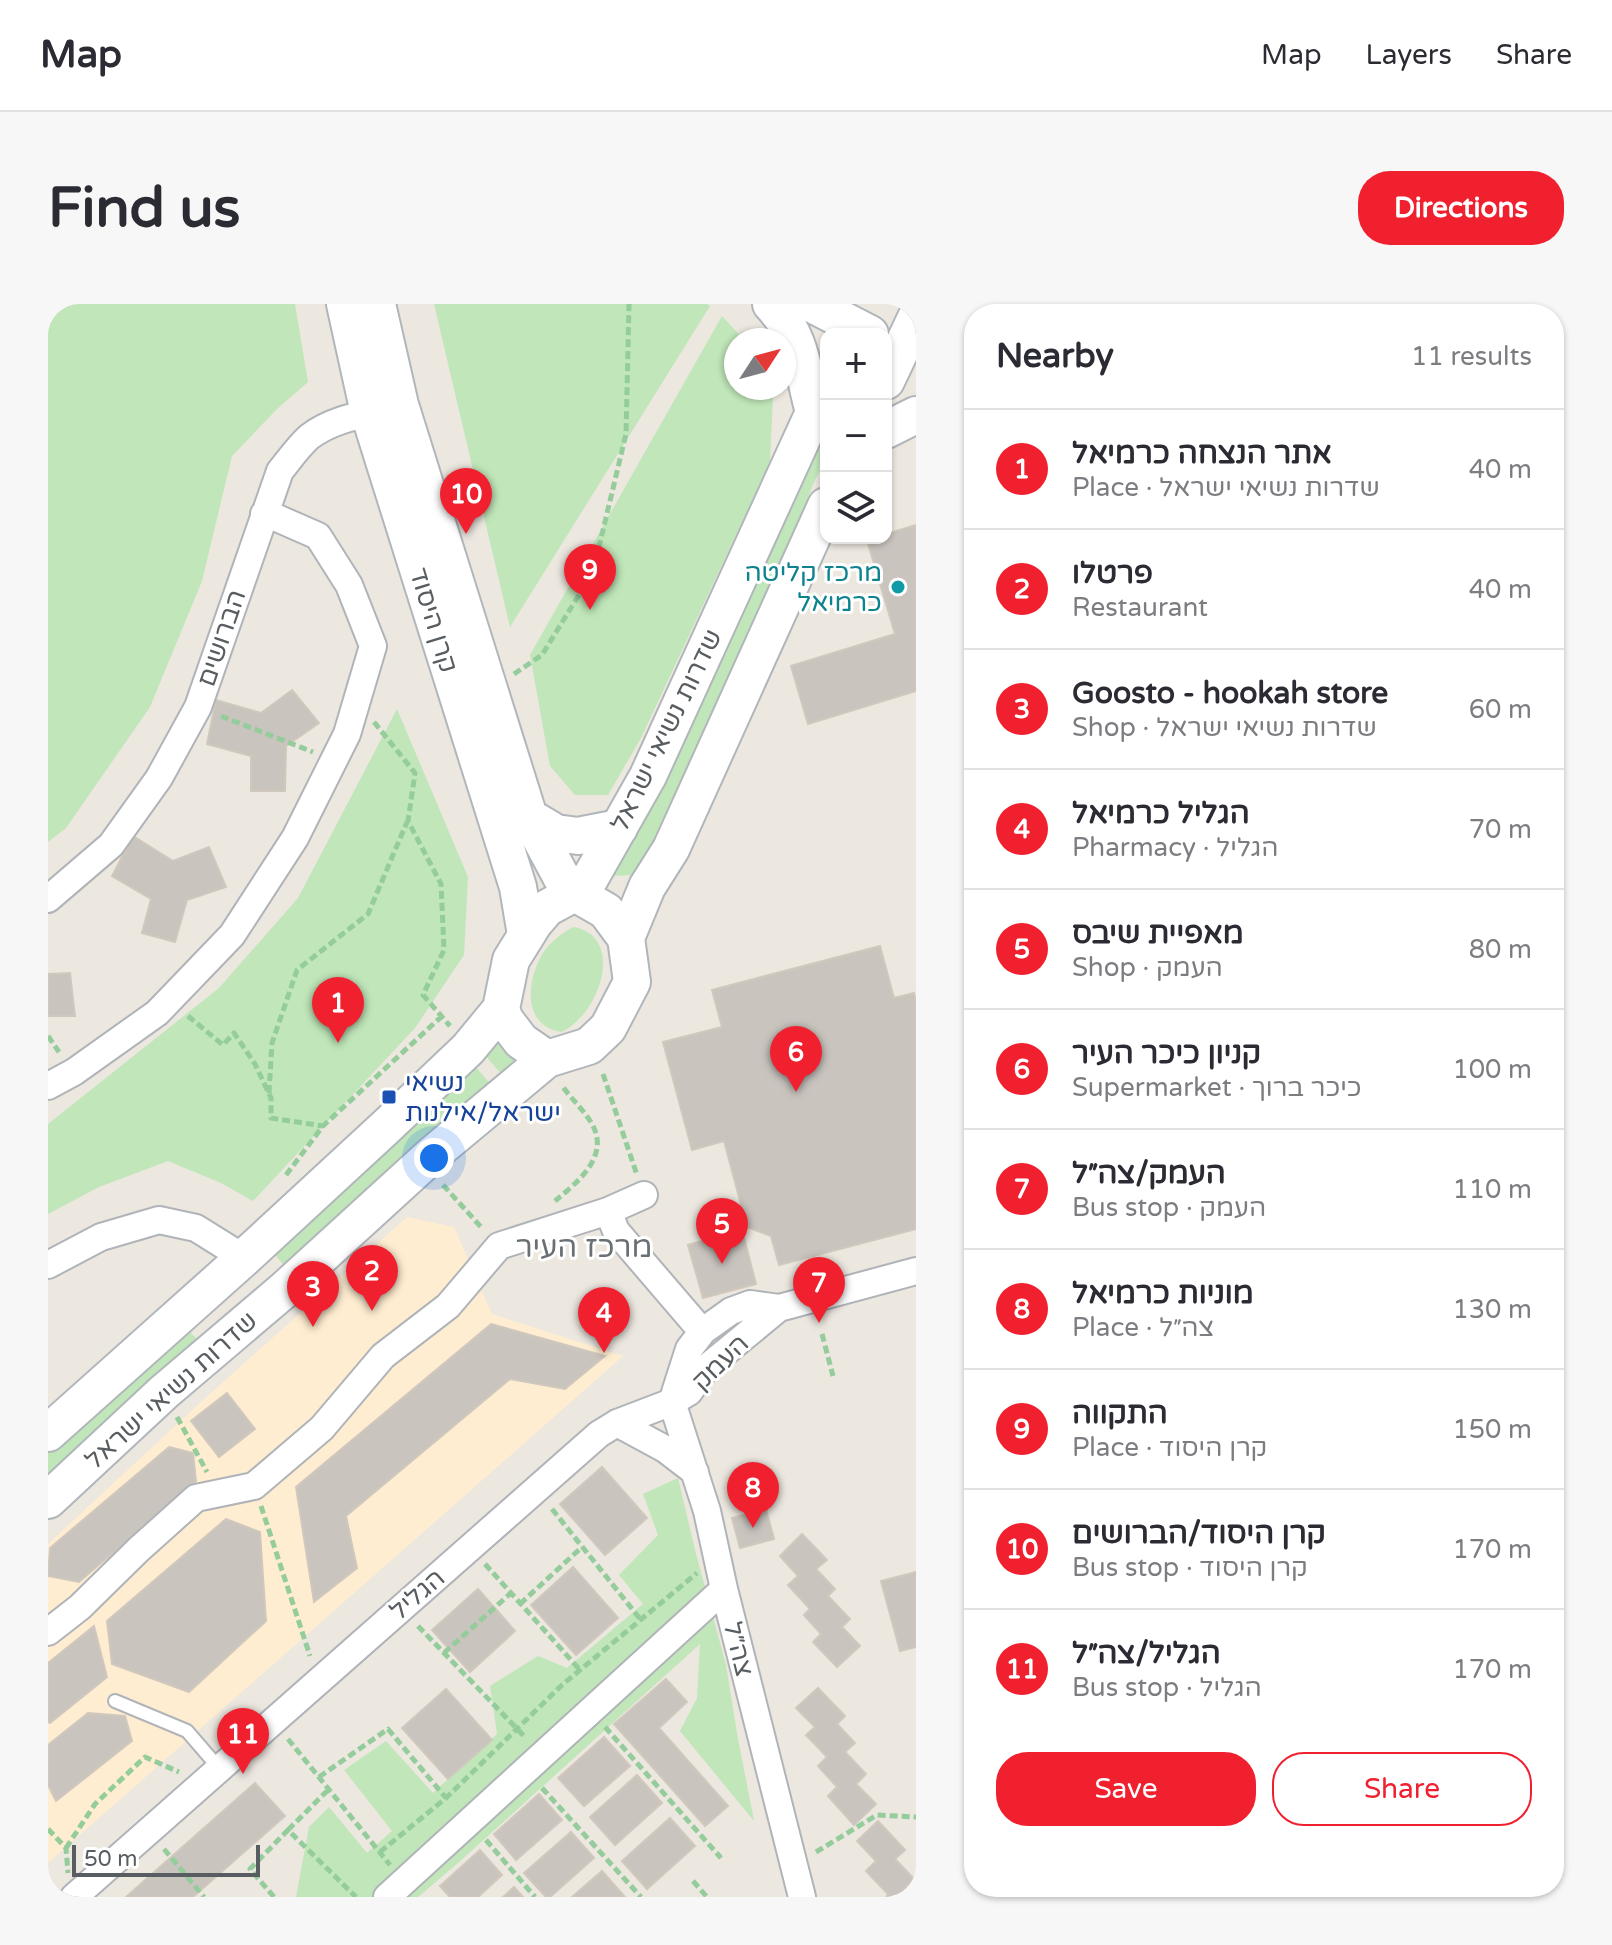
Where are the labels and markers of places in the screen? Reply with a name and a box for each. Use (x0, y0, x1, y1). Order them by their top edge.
pin: 10 (440, 468, 492, 534)
pin: 9 (564, 544, 616, 610)
place label: מרכז קליטה כרמיאל (744, 557, 882, 618)
marker: מרכז קליטה כרמיאל (889, 578, 907, 596)
pin: 1 (312, 977, 364, 1043)
pin: 6 (770, 1026, 822, 1092)
place label: נשיאי ישראל/אילנות (405, 1067, 561, 1128)
marker: נשיאי ישראל/אילנות (380, 1088, 398, 1106)
pin: 5 (696, 1198, 748, 1264)
pin: 2 (346, 1245, 398, 1311)
pin: 7 (793, 1257, 845, 1323)
pin: 3 (287, 1261, 339, 1327)
pin: 4 (578, 1287, 630, 1353)
pin: 8 (727, 1462, 779, 1528)
pin: 11 (217, 1708, 269, 1774)

